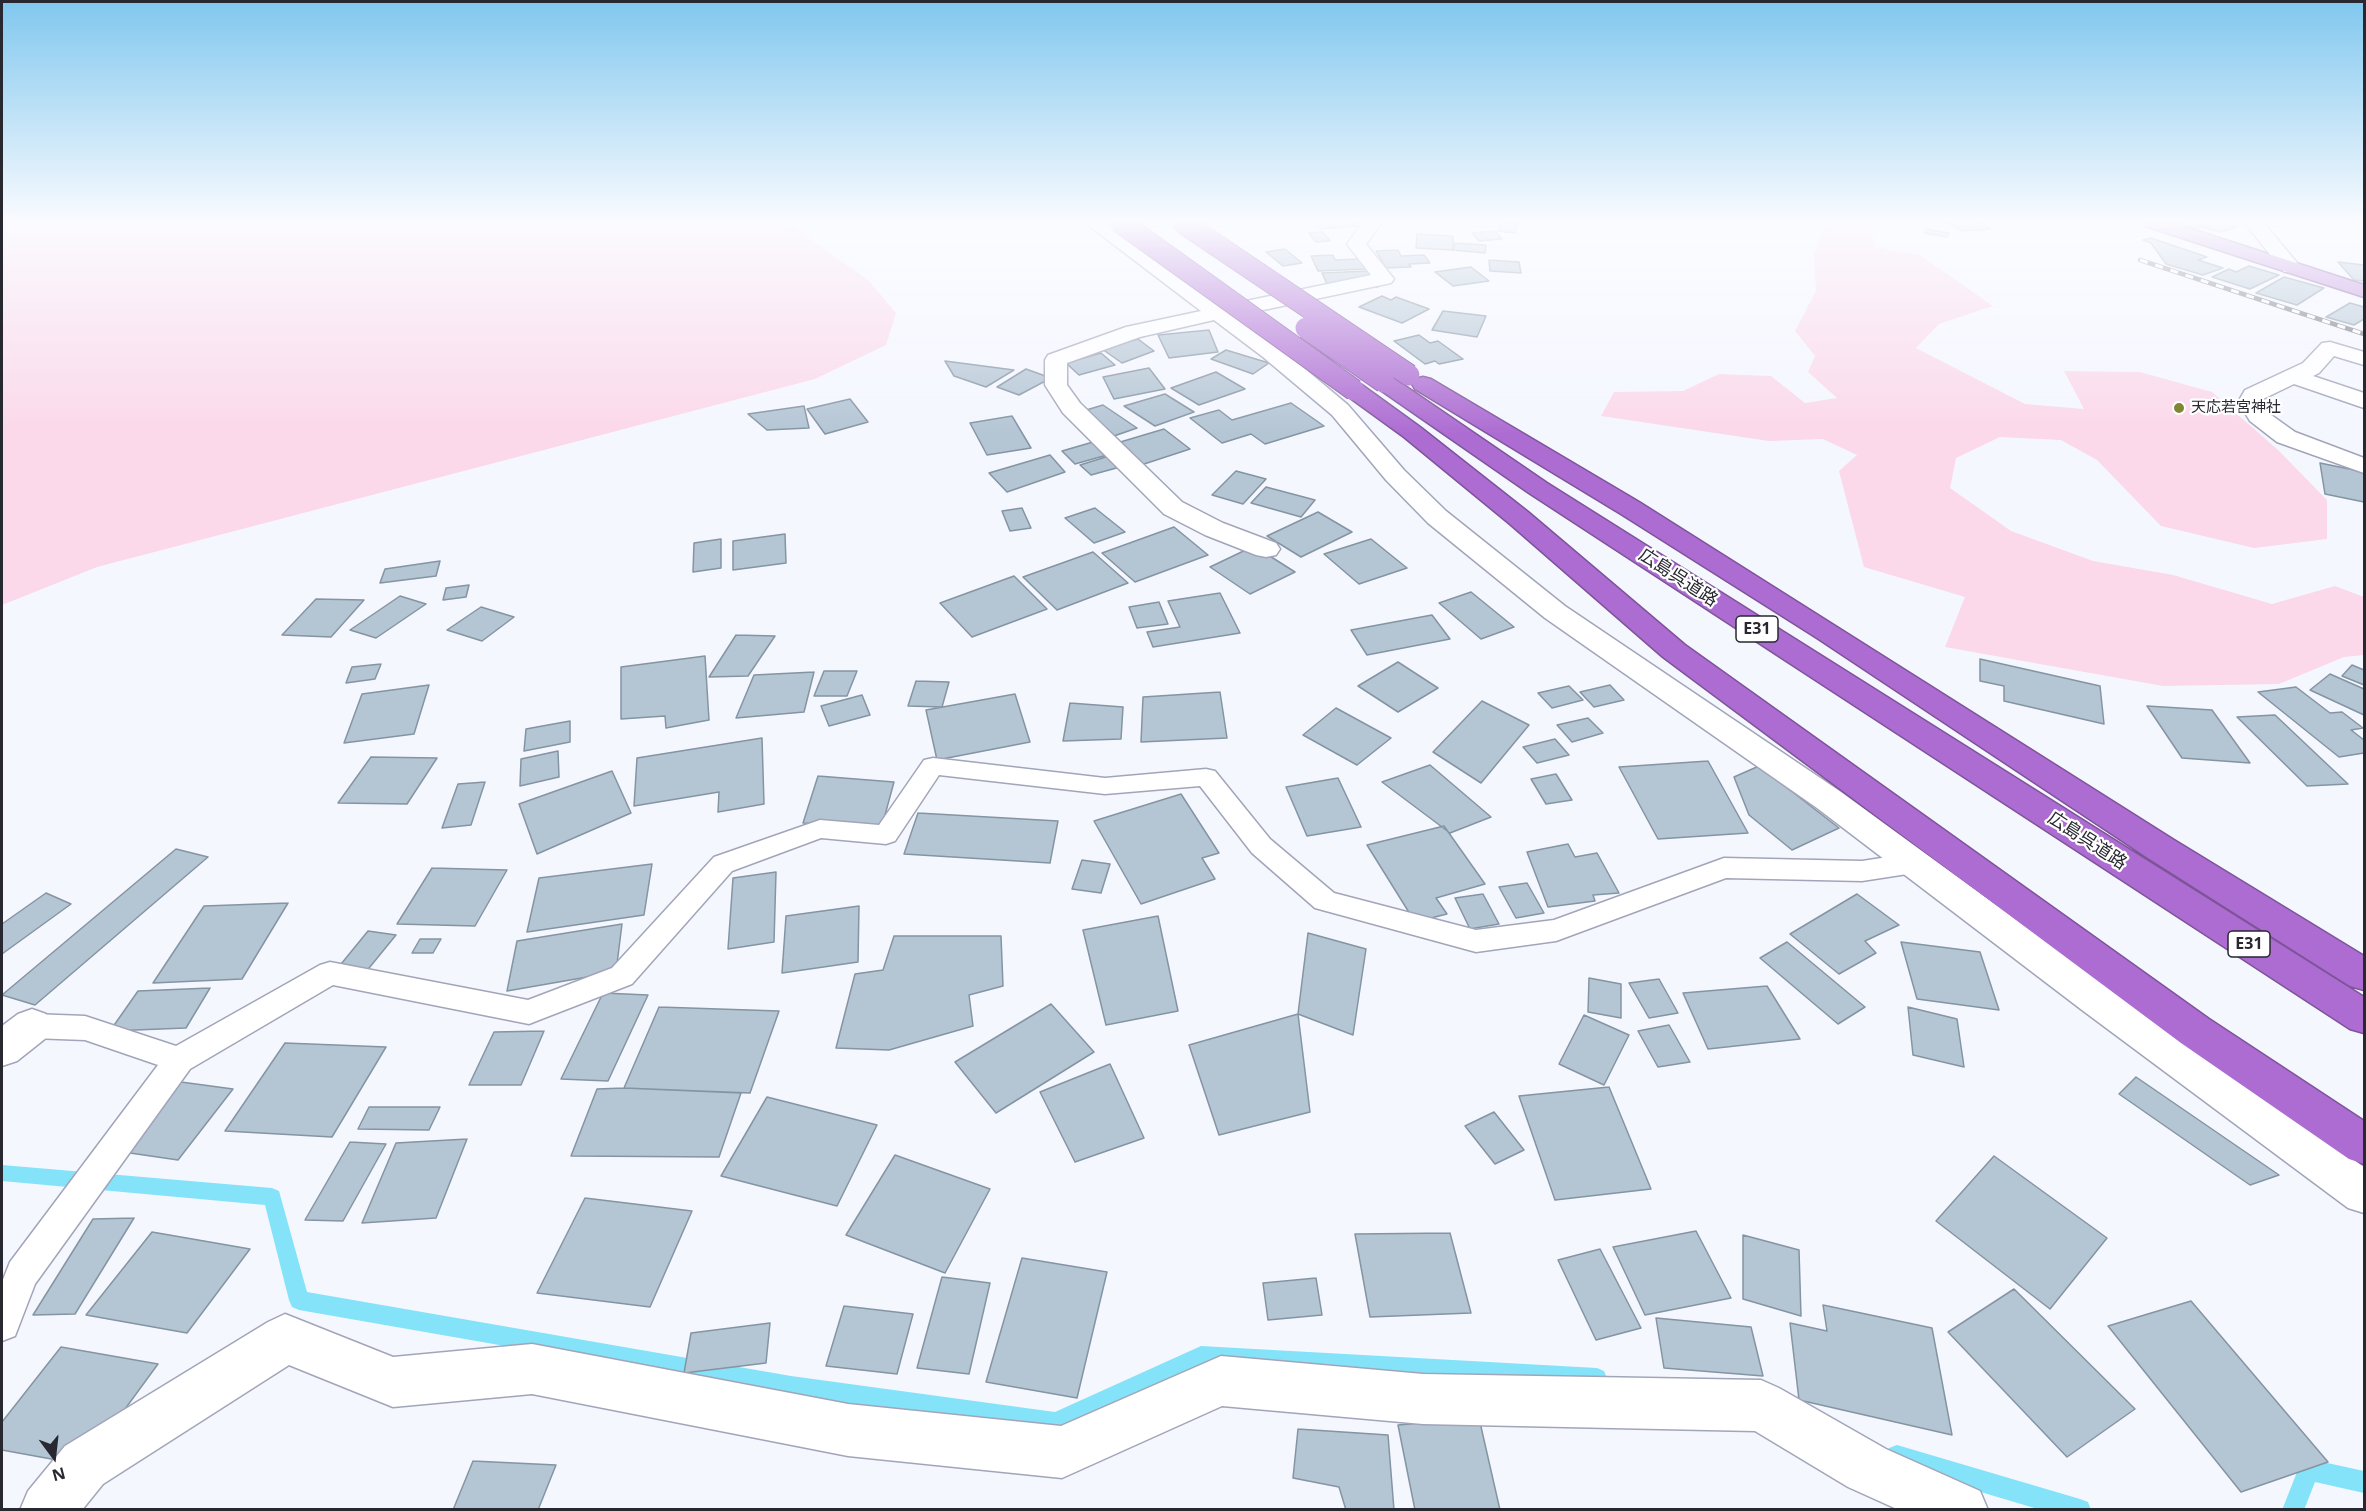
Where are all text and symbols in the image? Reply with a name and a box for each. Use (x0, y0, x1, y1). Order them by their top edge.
place label: 天応若宮神社 (2191, 399, 2281, 417)
marker: 天応若宮神社 (2172, 401, 2186, 415)
street label: 広島呉道路 (1634, 544, 1722, 612)
road number: E31 (1736, 616, 1778, 642)
street label: 広島呉道路 (2043, 807, 2131, 875)
road number: E31 (2228, 931, 2270, 957)
north arrow (24, 1427, 84, 1487)
text: N (50, 1462, 68, 1487)

